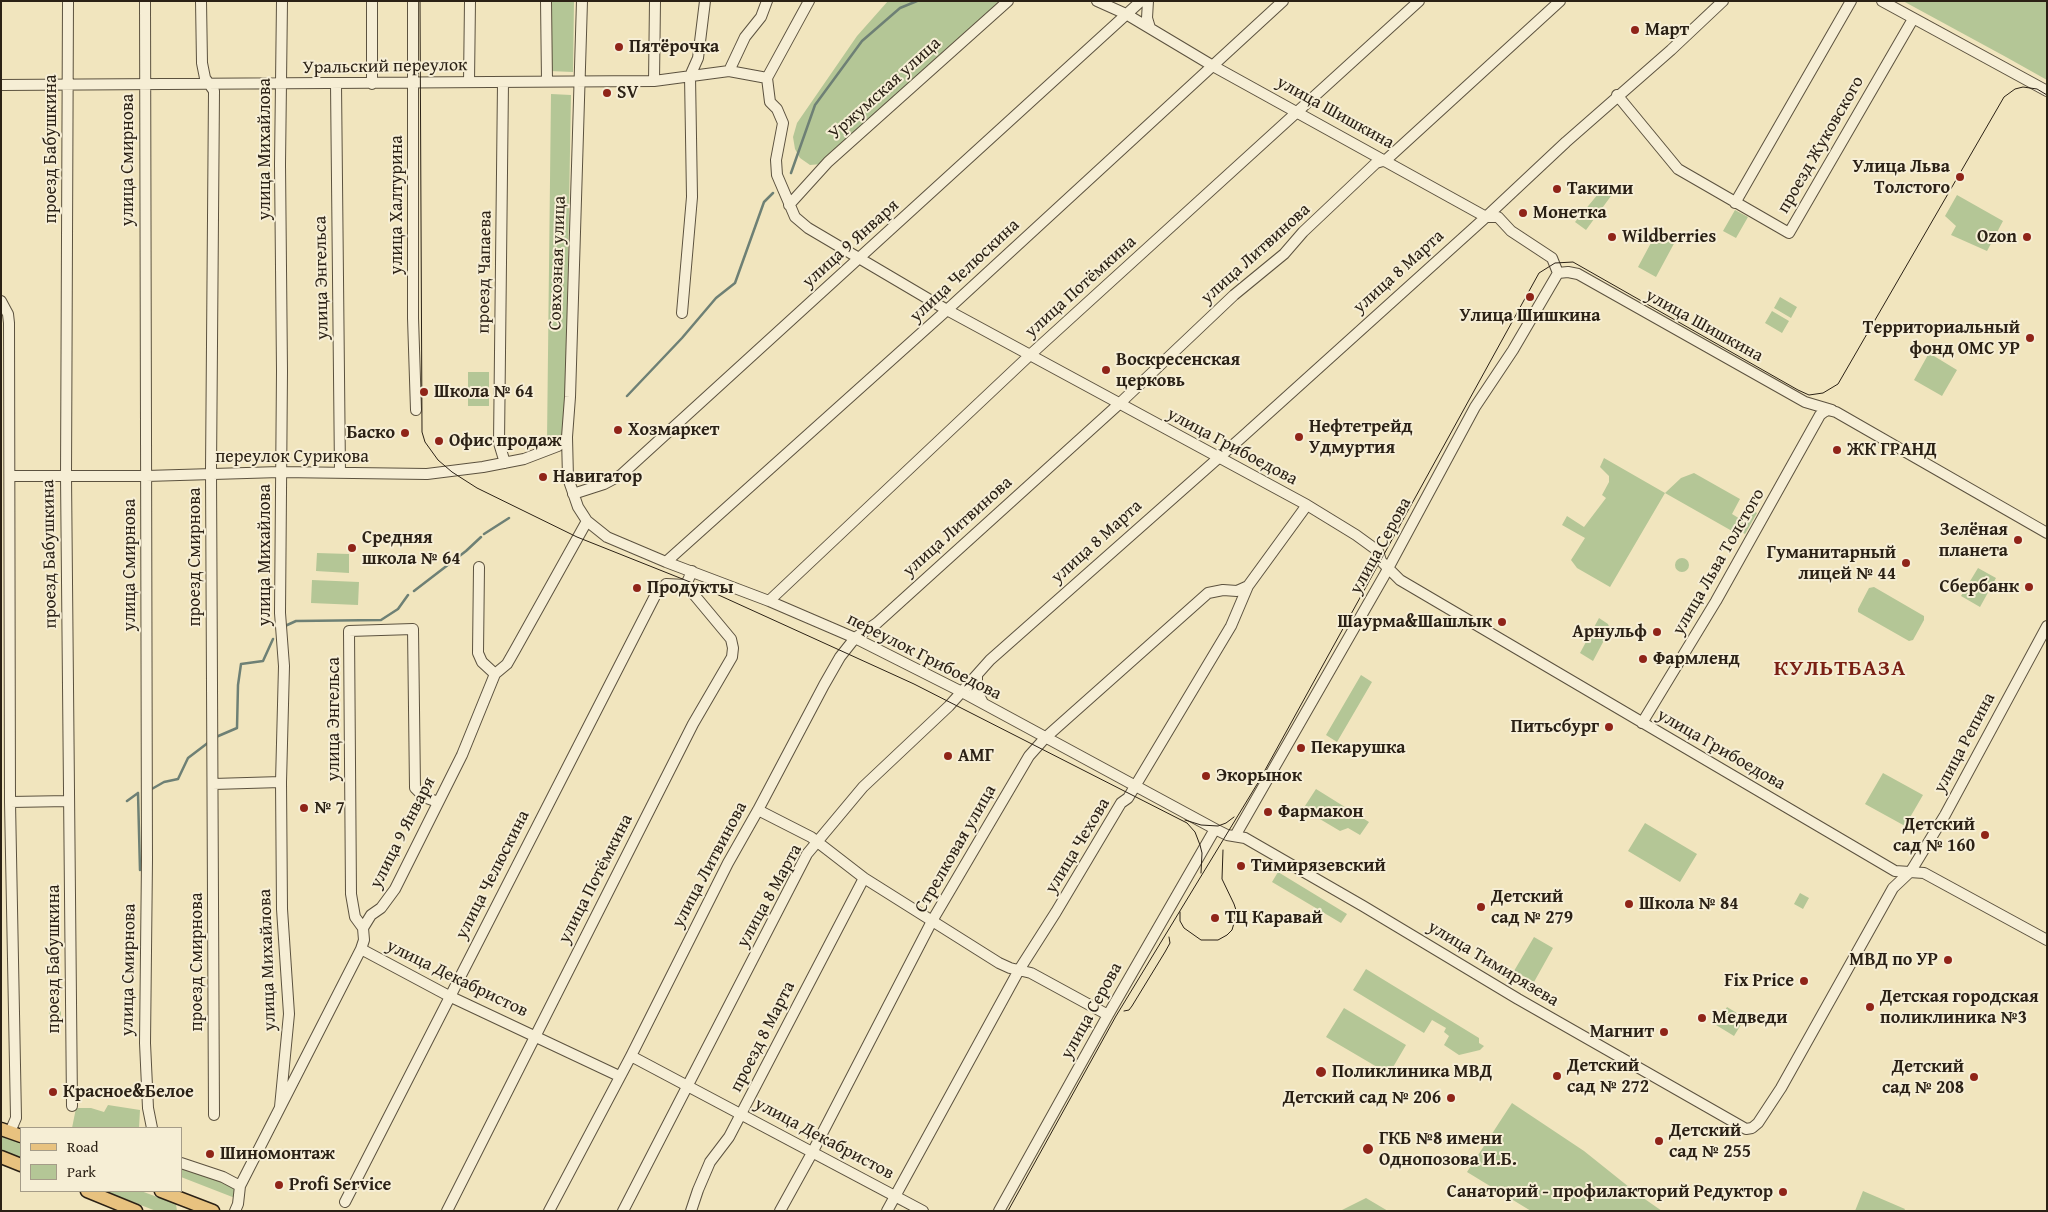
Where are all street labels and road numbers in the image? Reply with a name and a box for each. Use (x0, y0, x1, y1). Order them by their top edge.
street label: Уржумская улица (824, 33, 946, 145)
street label: Уральский переулок (302, 55, 468, 79)
street label: улица Шишкина (1272, 72, 1398, 154)
street label: проезд Жуковского (1773, 72, 1869, 218)
street label: проезд Бабушкина (40, 75, 62, 223)
street label: улица Михайлова (254, 78, 276, 220)
street label: улица Смирнова (117, 94, 139, 226)
street label: улица Халтурина (386, 135, 408, 275)
street label: Совхозная улица (545, 195, 571, 331)
street label: улица 9 Января (798, 195, 904, 293)
street label: улица Литвинова (1197, 199, 1315, 309)
street label: проезд Чапаева (473, 210, 497, 334)
street label: улица Челюскина (906, 215, 1024, 327)
street label: улица Энгельса (310, 216, 334, 340)
street label: улица 8 Марта (1349, 226, 1449, 318)
street label: улица Потёмкина (1021, 231, 1141, 343)
street label: улица Шишкина (1641, 285, 1767, 367)
street label: улица Грибоедова (1163, 403, 1301, 491)
street label: переулок Сурикова (215, 446, 369, 468)
street label: улица Литвинова (899, 472, 1017, 582)
street label: проезд Бабушкина (38, 479, 62, 629)
street label: улица Михайлова (254, 484, 276, 626)
street label: улица Льва Толстого (1668, 485, 1770, 639)
street label: проезд Смирнова (184, 487, 206, 627)
street label: улица Серова (1346, 494, 1416, 598)
street label: улица 8 Марта (1047, 496, 1147, 588)
street label: улица Смирнова (119, 499, 141, 631)
street label: переулок Грибоедова (843, 609, 1005, 705)
street label: улица Энгельса (323, 657, 345, 781)
street label: улица Репина (1930, 689, 2000, 797)
street label: улица Грибоедова (1653, 704, 1789, 796)
street label: улица 9 Января (366, 774, 440, 892)
street label: Стрелковая улица (911, 781, 1001, 917)
street label: улица Чехова (1041, 794, 1115, 898)
street label: улица Литвинова (668, 798, 752, 932)
street label: улица Челюскина (451, 807, 535, 943)
street label: улица Потёмкина (554, 811, 638, 947)
street label: улица 8 Марта (733, 841, 807, 951)
street label: проезд Бабушкина (43, 885, 65, 1033)
street label: улица Михайлова (255, 889, 281, 1031)
street label: проезд Смирнова (186, 892, 208, 1032)
street label: улица Смирнова (117, 904, 141, 1036)
street label: улица Тимирязева (1423, 916, 1563, 1012)
street label: улица Декабристов (383, 935, 531, 1023)
street label: улица Серова (1057, 959, 1127, 1063)
street label: проезд 8 Марта (726, 978, 800, 1096)
street label: улица Декабристов (751, 1093, 897, 1185)

